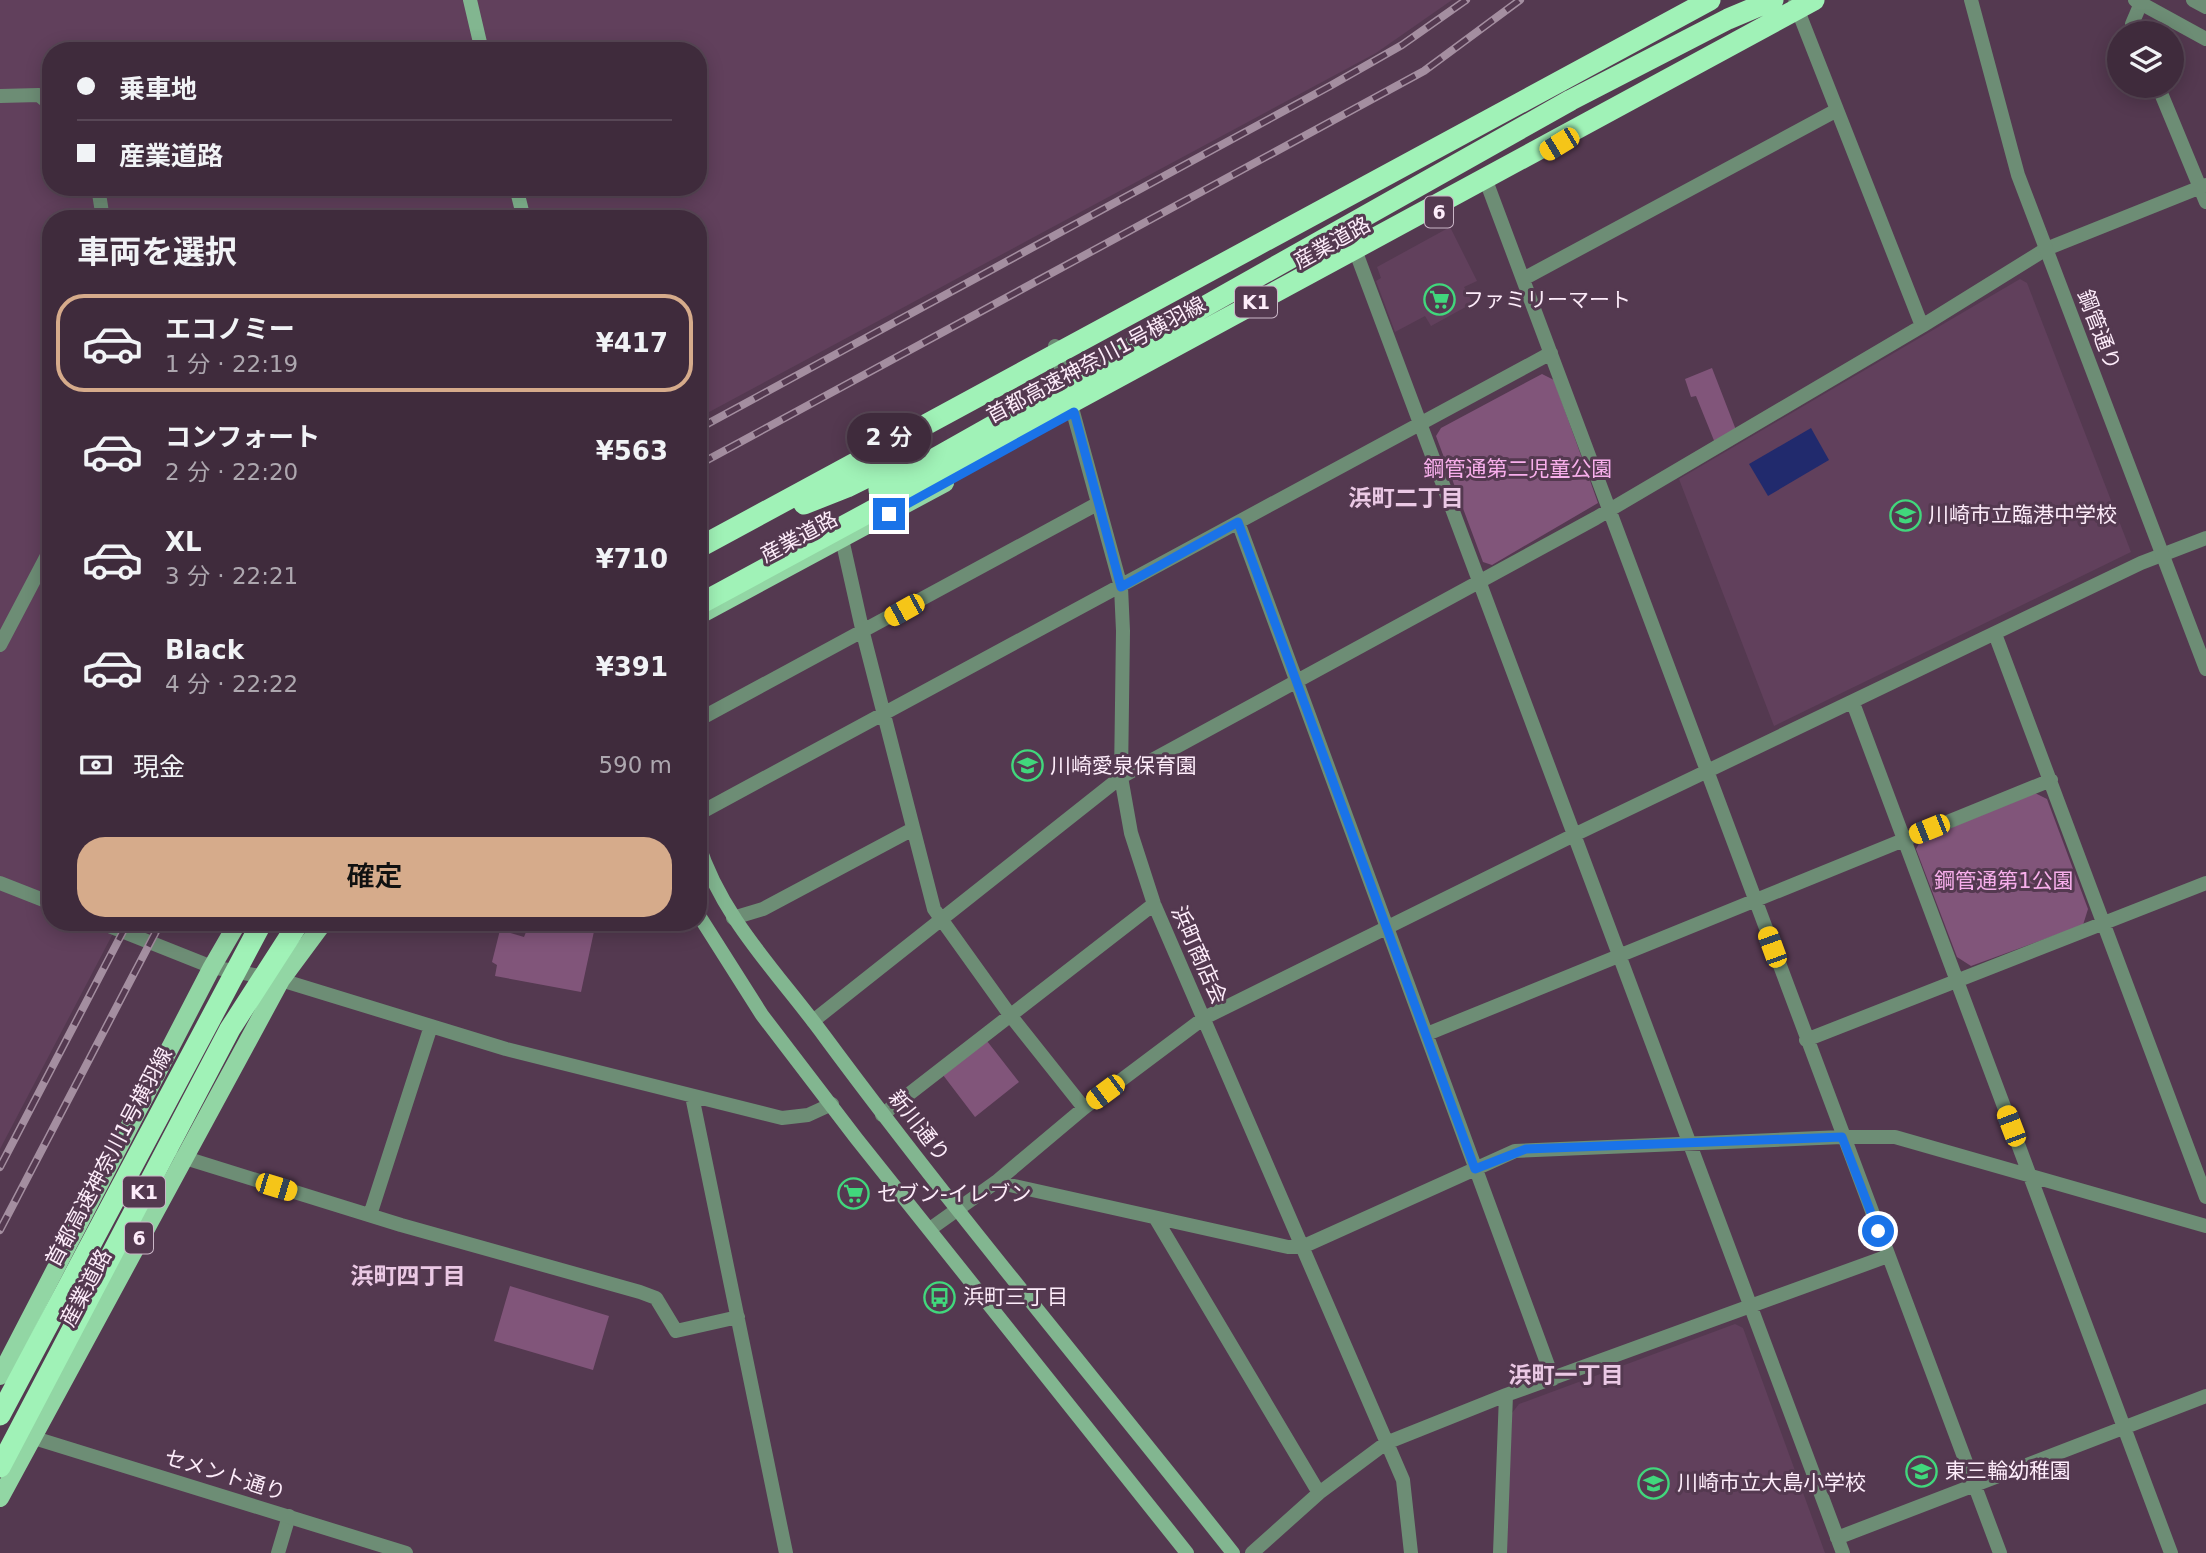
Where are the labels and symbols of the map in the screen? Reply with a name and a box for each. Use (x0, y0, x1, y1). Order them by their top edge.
car (1536, 124, 1583, 164)
road number: 6 (1425, 196, 1453, 228)
street label: 産業道路 (1289, 212, 1375, 274)
supermarket icon: ファミリーマート (1423, 283, 1457, 317)
road number: K1 (1235, 286, 1277, 318)
street label: 鋼管通り (2073, 286, 2125, 374)
place label: ファミリーマート (1463, 288, 1631, 312)
street label: 首都高速神奈川1号横羽線 (982, 292, 1210, 428)
callout: 2 分 (847, 412, 931, 462)
park label: 鋼管通第二児童公園 (1424, 457, 1613, 481)
district label: 浜町二丁目 (1349, 485, 1464, 511)
route end (873, 498, 905, 530)
school or university icon: 川崎市立臨港中学校 (1888, 498, 1922, 532)
place label: 川崎市立臨港中学校 (1928, 503, 2117, 527)
street label: 産業道路 (756, 507, 842, 567)
car (881, 591, 928, 629)
school or university icon: 川崎愛泉保育園 (1010, 749, 1044, 783)
place label: 川崎愛泉保育園 (1050, 754, 1197, 778)
car (1906, 811, 1953, 847)
park label: 鋼管通第1公園 (1934, 869, 2074, 893)
street label: 浜町商店会 (1167, 902, 1231, 1008)
car (1755, 924, 1790, 970)
street label: 首都高速神奈川1号横羽線 (41, 1043, 177, 1271)
car (1082, 1071, 1129, 1113)
street label: 新川通り (884, 1086, 954, 1166)
car (1994, 1103, 2029, 1149)
car (253, 1171, 300, 1203)
road number: K1 (123, 1176, 165, 1208)
supermarket icon: セブン-イレブン (837, 1177, 871, 1211)
place label: セブン-イレブン (877, 1182, 1032, 1206)
route start (1862, 1215, 1894, 1247)
road number: 6 (125, 1222, 153, 1254)
street label: 産業道路 (56, 1245, 116, 1331)
district label: 浜町四丁目 (351, 1263, 466, 1289)
bus stop icon: 浜町三丁目 (923, 1280, 957, 1314)
place label: 浜町三丁目 (963, 1285, 1068, 1309)
district label: 浜町一丁目 (1509, 1362, 1624, 1388)
street label: セメント通り (161, 1445, 289, 1505)
school or university icon: 東三輪幼稚園 (1905, 1454, 1939, 1488)
place label: 東三輪幼稚園 (1945, 1459, 2071, 1483)
school or university icon: 川崎市立大島小学校 (1637, 1466, 1671, 1500)
place label: 川崎市立大島小学校 (1677, 1471, 1866, 1495)

